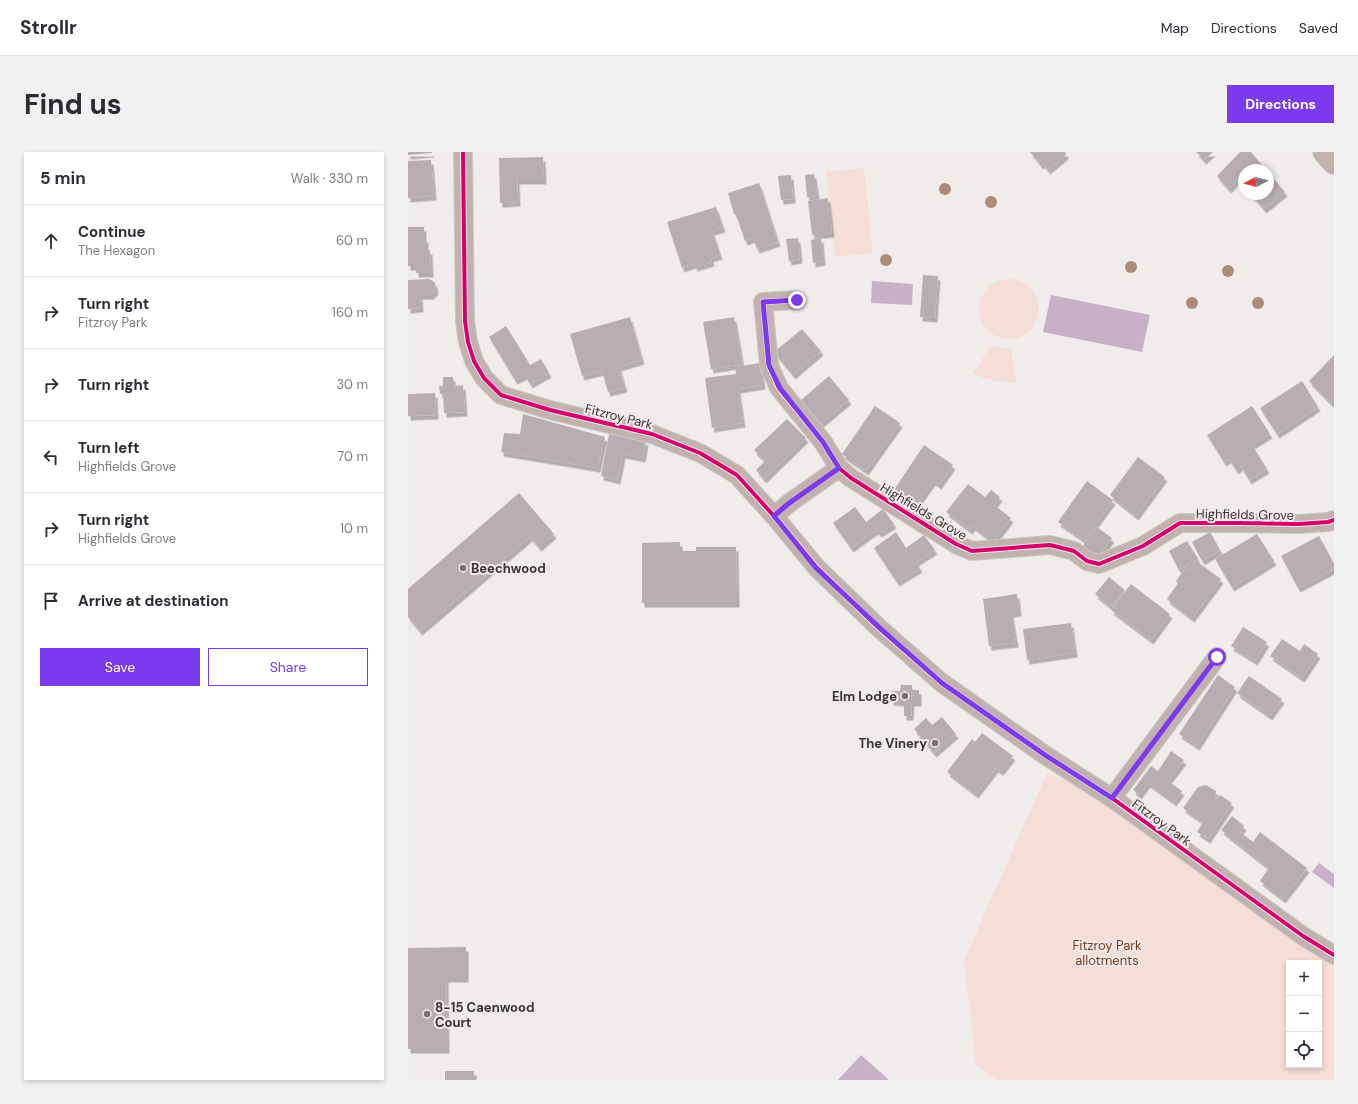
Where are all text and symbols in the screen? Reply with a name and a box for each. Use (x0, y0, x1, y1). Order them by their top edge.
text: Strollr (20, 15, 77, 40)
text: Map (1161, 19, 1189, 37)
text: Directions (1211, 19, 1277, 37)
text: Saved (1299, 19, 1338, 37)
button: Directions (1227, 85, 1334, 123)
text: Find us (24, 86, 122, 123)
north arrow (1238, 164, 1274, 200)
text: 5 min (40, 167, 86, 189)
text: Walk · 330 m (291, 170, 368, 187)
text: Continue (78, 222, 146, 242)
icon: ahead (40, 230, 62, 252)
text: 60 m (336, 232, 368, 249)
text: The Hexagon (78, 242, 155, 259)
route end (788, 291, 806, 309)
text: Turn right (78, 294, 149, 314)
icon: right (40, 302, 62, 324)
text: 160 m (332, 304, 368, 321)
text: Fitzroy Park (78, 314, 147, 331)
icon: right (40, 374, 62, 396)
text: Turn right (78, 375, 149, 395)
text: 30 m (336, 376, 368, 393)
street label: Fitzroy Park (583, 400, 655, 433)
text: Turn left (78, 438, 139, 458)
icon: left (40, 446, 62, 468)
text: 70 m (337, 448, 368, 465)
text: Highfields Grove (78, 458, 176, 475)
street label: Highfields Grove (877, 479, 970, 544)
street label: Highfields Grove (1196, 505, 1294, 524)
text: Turn right (78, 510, 149, 530)
icon: right (40, 518, 62, 540)
text: 10 m (340, 520, 368, 537)
text: Highfields Grove (78, 530, 176, 547)
place label: Beechwood (471, 560, 546, 577)
marker: Beechwood (458, 563, 468, 573)
icon: arrive (40, 590, 62, 612)
text: Arrive at destination (78, 591, 229, 611)
button: Save (40, 648, 200, 686)
button: Share (208, 648, 368, 686)
route start (1208, 648, 1226, 666)
place label: Elm Lodge (832, 688, 897, 705)
marker: Elm Lodge (900, 691, 910, 701)
place label: The Vinery (859, 735, 927, 752)
marker: The Vinery (930, 738, 940, 748)
street label: Fitzroy Park (1129, 795, 1195, 850)
park label: Fitzroy Park allotments (1072, 937, 1142, 969)
map controls (1286, 960, 1322, 1068)
button: + (1286, 960, 1322, 996)
button: − (1286, 996, 1322, 1032)
place label: 8-15 Caenwood Court (435, 999, 534, 1031)
marker: 8-15 Caenwood Court (422, 1009, 432, 1019)
button: locate (1286, 1032, 1322, 1068)

